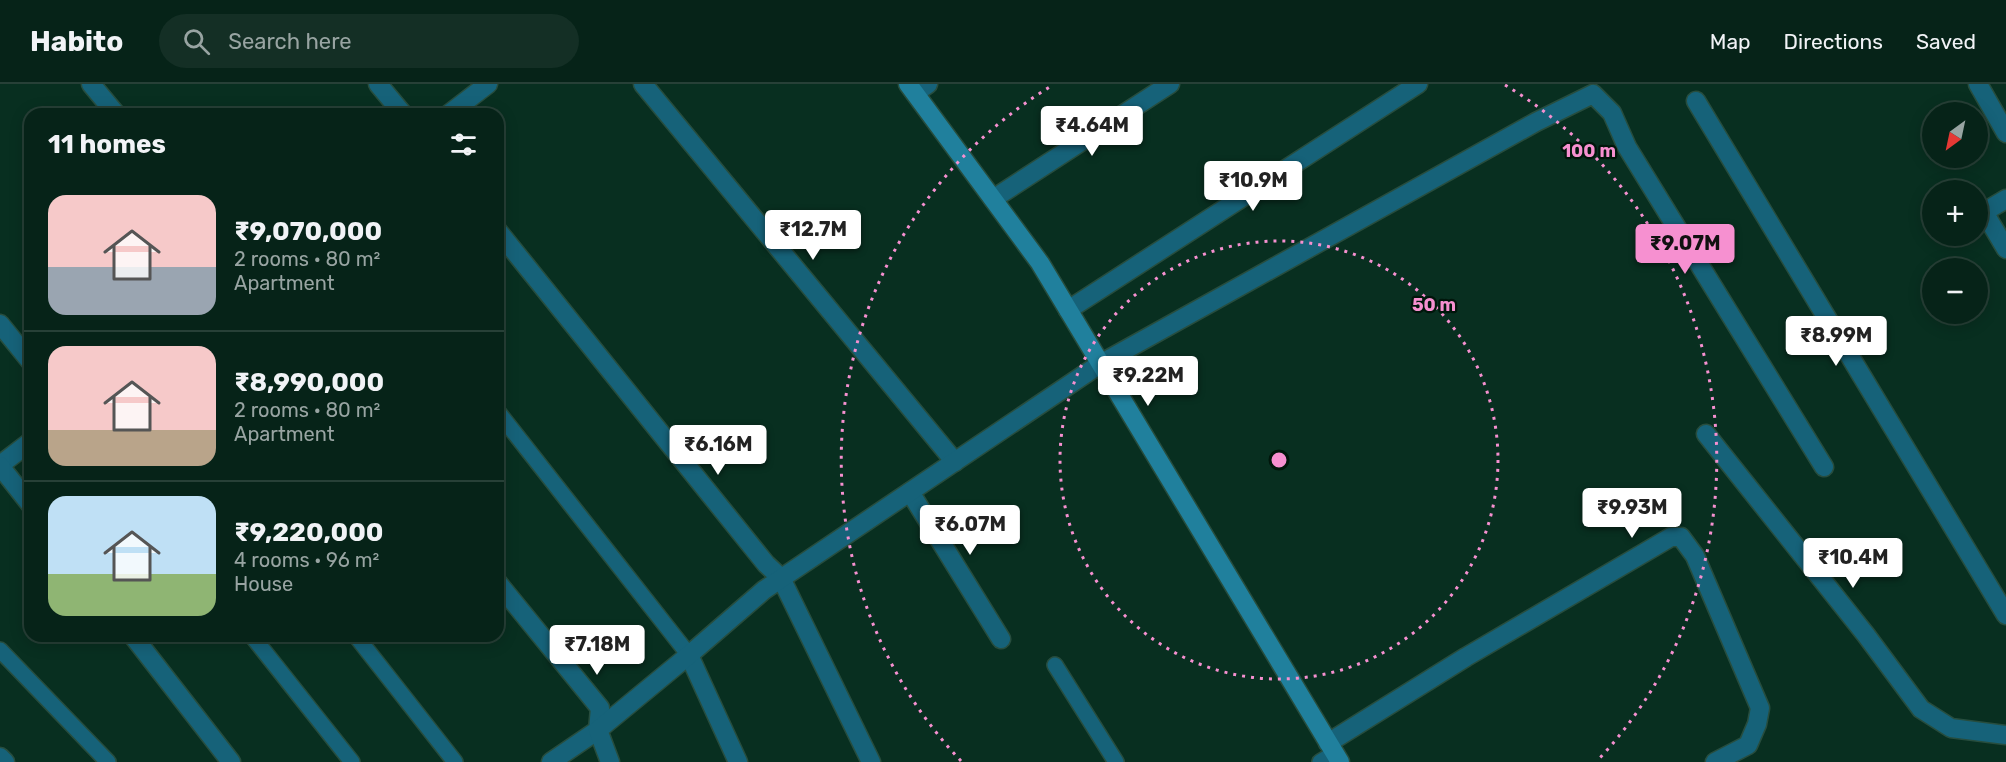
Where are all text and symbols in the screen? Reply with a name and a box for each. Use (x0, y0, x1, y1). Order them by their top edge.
search box (159, 14, 579, 68)
text: Habito (30, 25, 123, 58)
icon: search (180, 25, 213, 58)
text: Search here (228, 28, 352, 55)
text: Map (1710, 29, 1751, 54)
text: Directions (1784, 29, 1883, 54)
text: Saved (1916, 29, 1976, 54)
north arrow (1922, 102, 1988, 168)
map controls (1922, 102, 1988, 324)
pin: ₹4.64M (1043, 106, 1141, 157)
text: ₹4.64M (1055, 113, 1129, 137)
icon: filters (447, 128, 480, 161)
text: 11 homes (48, 129, 166, 160)
text: 100 m (1562, 140, 1616, 162)
pin: ₹10.9M (1204, 161, 1302, 212)
text: ₹10.9M (1218, 168, 1288, 192)
button: + (1922, 180, 1988, 246)
pin: ₹12.7M (764, 210, 862, 261)
text: ₹9,070,000 (234, 216, 382, 247)
text: ₹12.7M (779, 217, 847, 241)
icon: home (96, 219, 168, 291)
pin: ₹9.07M (1636, 224, 1734, 275)
text: ₹9.07M (1650, 231, 1720, 255)
text: 2 rooms · 80 m² (234, 247, 380, 271)
button: − (1922, 258, 1988, 324)
text: Apartment (234, 271, 335, 295)
text: 50 m (1412, 294, 1456, 316)
pin: ₹8.99M (1787, 316, 1885, 367)
text: ₹8.99M (1800, 323, 1872, 347)
pin: ₹9.22M (1099, 356, 1197, 407)
text: ₹9.22M (1112, 363, 1184, 387)
text: ₹8,990,000 (234, 367, 384, 398)
icon: home (96, 370, 168, 442)
text: 2 rooms · 80 m² (234, 398, 380, 422)
text: Apartment (234, 422, 335, 446)
pin: ₹6.16M (669, 425, 767, 476)
text: ₹6.16M (684, 432, 752, 456)
centre of rings (1269, 450, 1289, 470)
pin: ₹9.93M (1583, 488, 1681, 539)
text: ₹9.93M (1596, 495, 1668, 519)
pin: ₹6.07M (921, 505, 1019, 556)
text: ₹6.07M (934, 512, 1006, 536)
text: ₹9,220,000 (234, 517, 384, 548)
icon: home (96, 520, 168, 592)
pin: ₹10.4M (1804, 538, 1902, 589)
text: ₹10.4M (1817, 545, 1889, 569)
text: 4 rooms · 96 m² (234, 548, 379, 572)
text: House (234, 572, 293, 596)
pin: ₹7.18M (548, 625, 646, 676)
text: ₹7.18M (564, 632, 630, 656)

